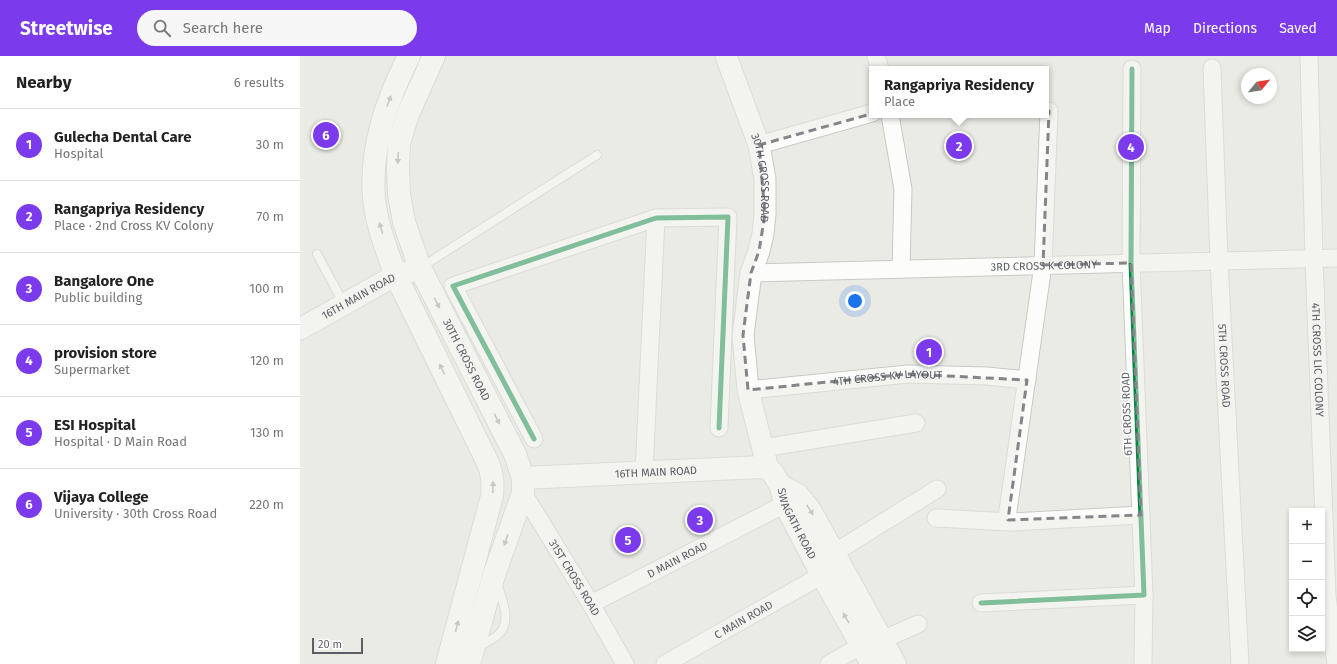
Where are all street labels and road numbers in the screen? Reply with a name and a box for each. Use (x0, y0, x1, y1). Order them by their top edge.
street label: 30TH CROSS ROAD (749, 132, 772, 223)
street label: 3RD CROSS K COLONY (991, 258, 1097, 273)
street label: 16TH MAIN ROAD (319, 271, 397, 322)
street label: 4TH CROSS LIC COLONY (1309, 303, 1327, 417)
street label: 30TH CROSS ROAD (440, 317, 493, 403)
street label: 5TH CROSS ROAD (1216, 324, 1233, 408)
street label: 4TH CROSS KV LAYOUT (832, 367, 943, 388)
street label: 6TH CROSS ROAD (1119, 372, 1135, 456)
street label: 16TH MAIN ROAD (614, 463, 697, 480)
street label: SWAGATH ROAD (775, 487, 819, 561)
street label: 31ST CROSS ROAD (546, 537, 603, 618)
street label: D MAIN ROAD (645, 539, 710, 580)
street label: C MAIN ROAD (712, 598, 775, 641)

